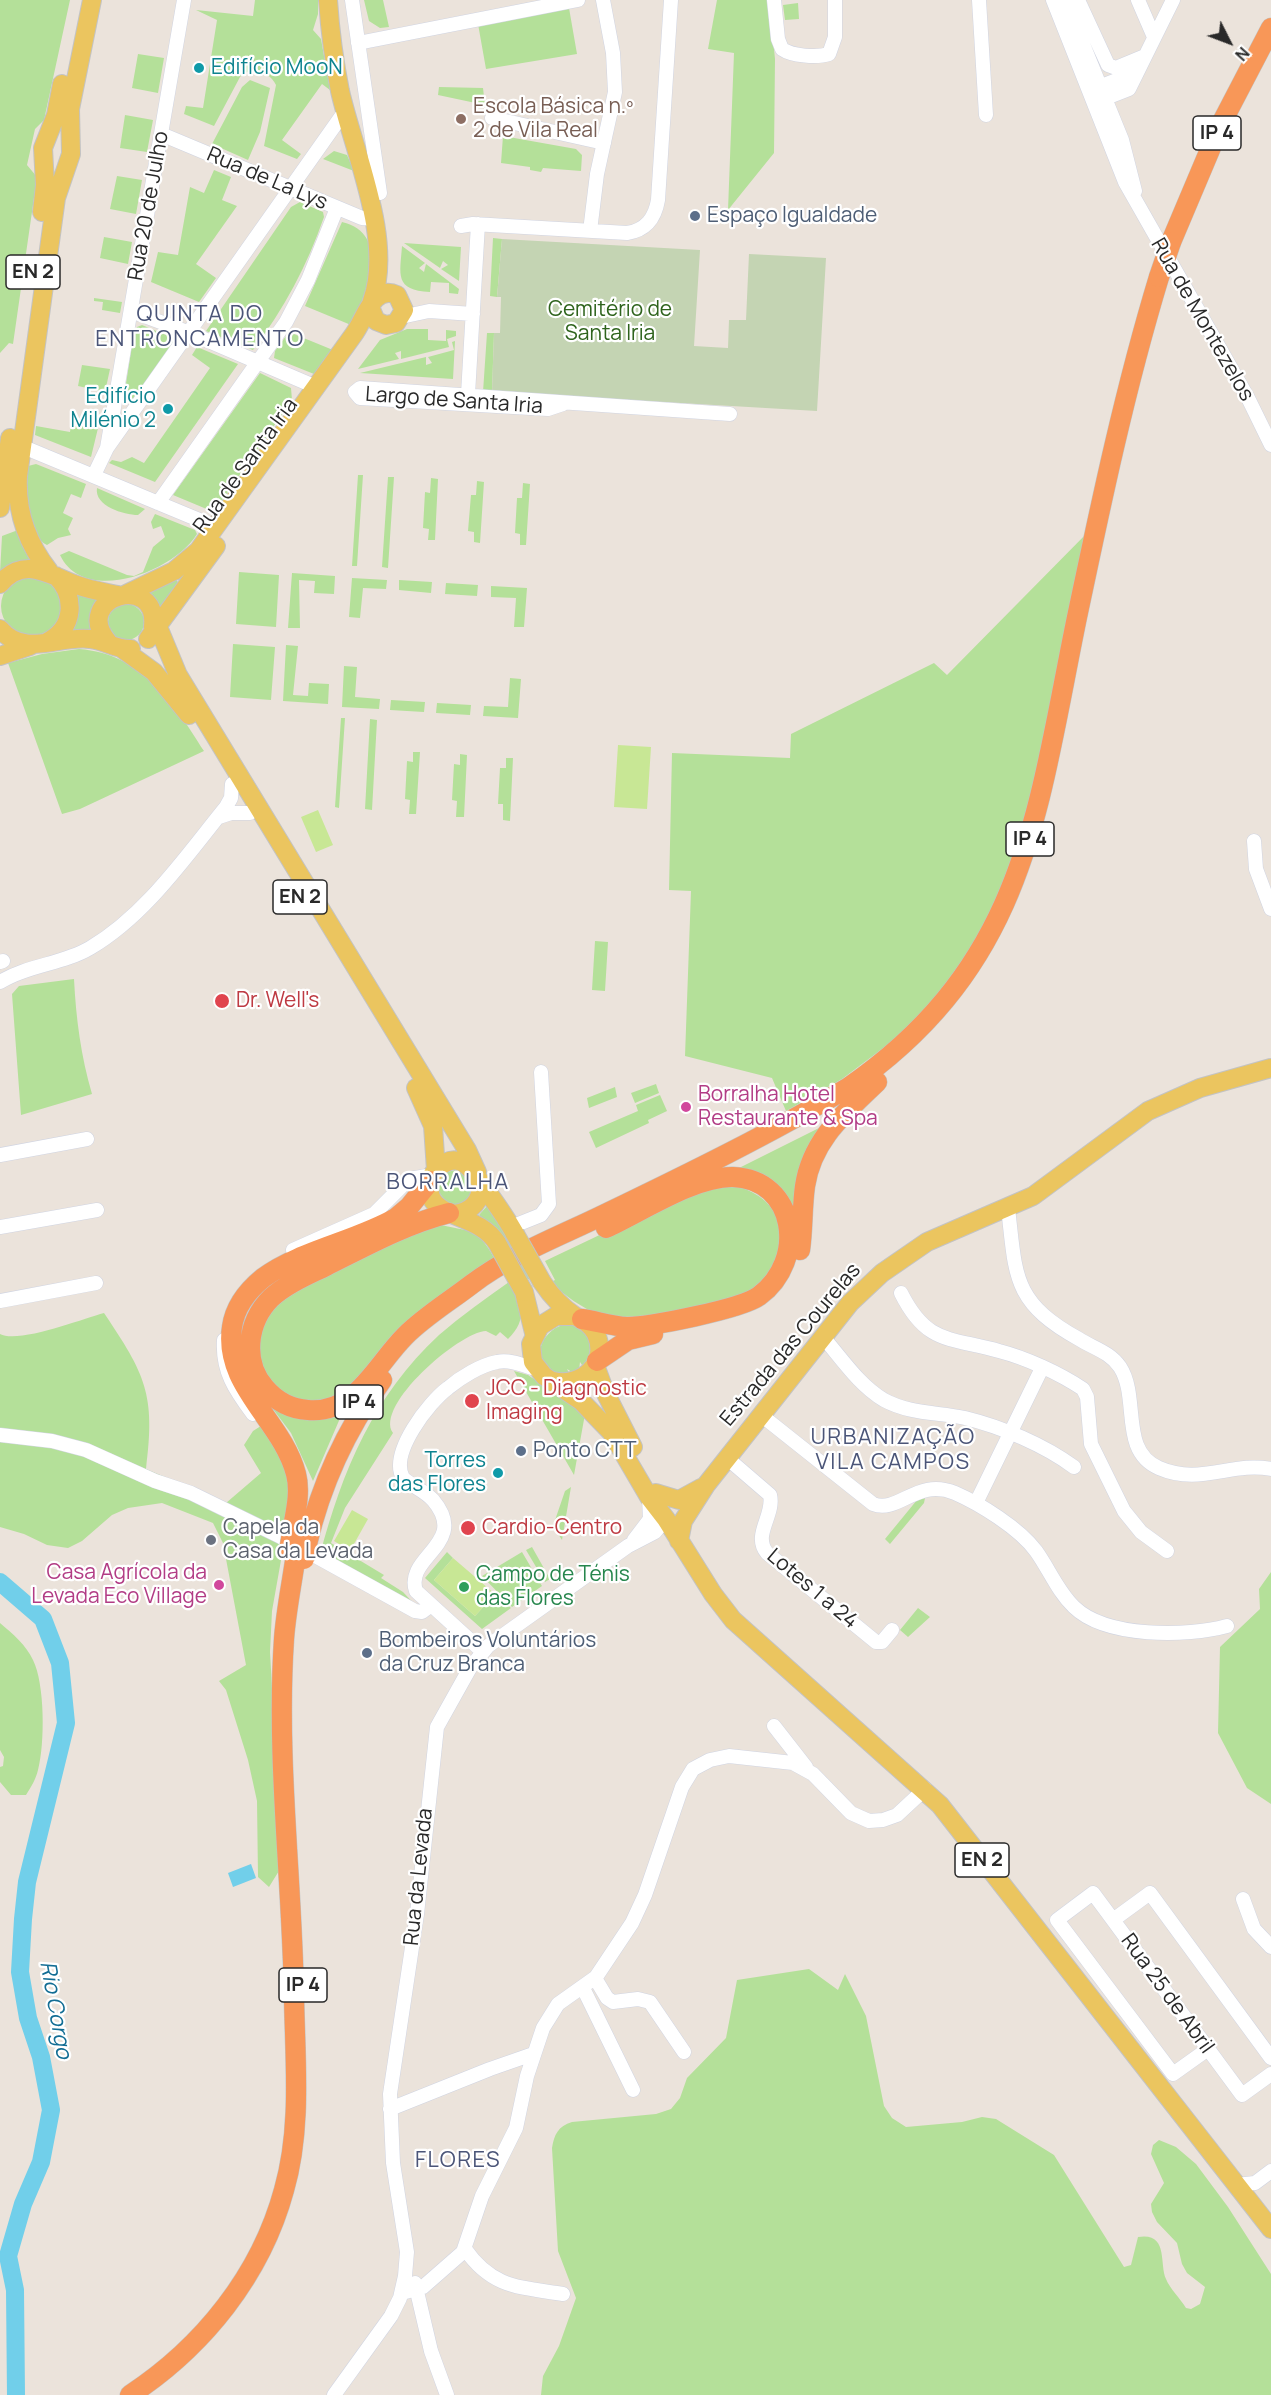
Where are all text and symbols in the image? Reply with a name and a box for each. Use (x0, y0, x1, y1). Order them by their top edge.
north arrow (1199, 12, 1259, 72)
text: N (1230, 42, 1254, 66)
place label: Edifício MooN (211, 55, 343, 81)
marker: Edifício MooN (192, 61, 206, 75)
place label: Escola Básica n.º 2 de Vila Real (473, 94, 633, 144)
marker: Escola Básica n.º 2 de Vila Real (454, 112, 468, 126)
road number: IP 4 (1193, 116, 1241, 150)
street label: Rua 20 de Julho (123, 129, 175, 283)
street label: Rua de La Lys (203, 142, 331, 216)
place label: Espaço Igualdade (707, 203, 877, 229)
marker: Espaço Igualdade (688, 209, 702, 223)
street label: Rua de Montezelos (1145, 234, 1259, 406)
road number: EN 2 (6, 255, 60, 289)
park label: Cemitério de Santa Iria (548, 297, 672, 347)
district label: QUINTA DO ENTRONCAMENTO (95, 302, 305, 354)
street label: Largo de Santa Iria (364, 382, 544, 420)
place label: Edifício Milénio 2 (71, 384, 156, 434)
street label: Rua de Santa Iria (189, 394, 303, 538)
marker: Edifício Milénio 2 (161, 402, 175, 416)
road number: IP 4 (1006, 822, 1054, 856)
road number: EN 2 (273, 880, 327, 914)
place label: Dr. Well's (236, 988, 319, 1014)
marker: Dr. Well's (213, 992, 231, 1010)
place label: Borralha Hotel Restaurante & Spa (698, 1082, 878, 1132)
marker: Borralha Hotel Restaurante & Spa (679, 1100, 693, 1114)
district label: BORRALHA (386, 1170, 510, 1196)
street label: Estrada das Courelas (715, 1258, 867, 1432)
place label: JCC - Diagnostic Imaging (486, 1376, 647, 1426)
road number: IP 4 (335, 1385, 383, 1419)
marker: JCC - Diagnostic Imaging (463, 1392, 481, 1410)
district label: URBANIZAÇÃO VILA CAMPOS (810, 1425, 976, 1476)
place label: Ponto CTT (533, 1438, 636, 1464)
marker: Ponto CTT (514, 1444, 528, 1458)
place label: Torres das Flores (388, 1448, 486, 1498)
marker: Torres das Flores (491, 1466, 505, 1480)
place label: Capela da Casa da Levada (223, 1515, 373, 1565)
place label: Cardio-Centro (482, 1515, 622, 1541)
marker: Cardio-Centro (459, 1519, 477, 1537)
marker: Capela da Casa da Levada (204, 1533, 218, 1547)
street label: Lotes 1 a 24 (761, 1544, 863, 1634)
place label: Casa Agrícola da Levada Eco Village (31, 1560, 207, 1610)
place label: Campo de Ténis das Flores (476, 1562, 630, 1612)
marker: Casa Agrícola da Levada Eco Village (212, 1578, 226, 1592)
marker: Campo de Ténis das Flores (457, 1580, 471, 1594)
place label: Bombeiros Voluntários da Cruz Branca (379, 1628, 596, 1678)
marker: Bombeiros Voluntários da Cruz Branca (360, 1646, 374, 1660)
street label: Rua da Levada (399, 1807, 439, 1947)
road number: EN 2 (955, 1843, 1009, 1877)
street label: Rua 25 de Abril (1115, 1929, 1219, 2059)
water label: Rio Corgo (33, 1959, 77, 2061)
road number: IP 4 (279, 1968, 327, 2002)
district label: FLORES (415, 2148, 501, 2174)

